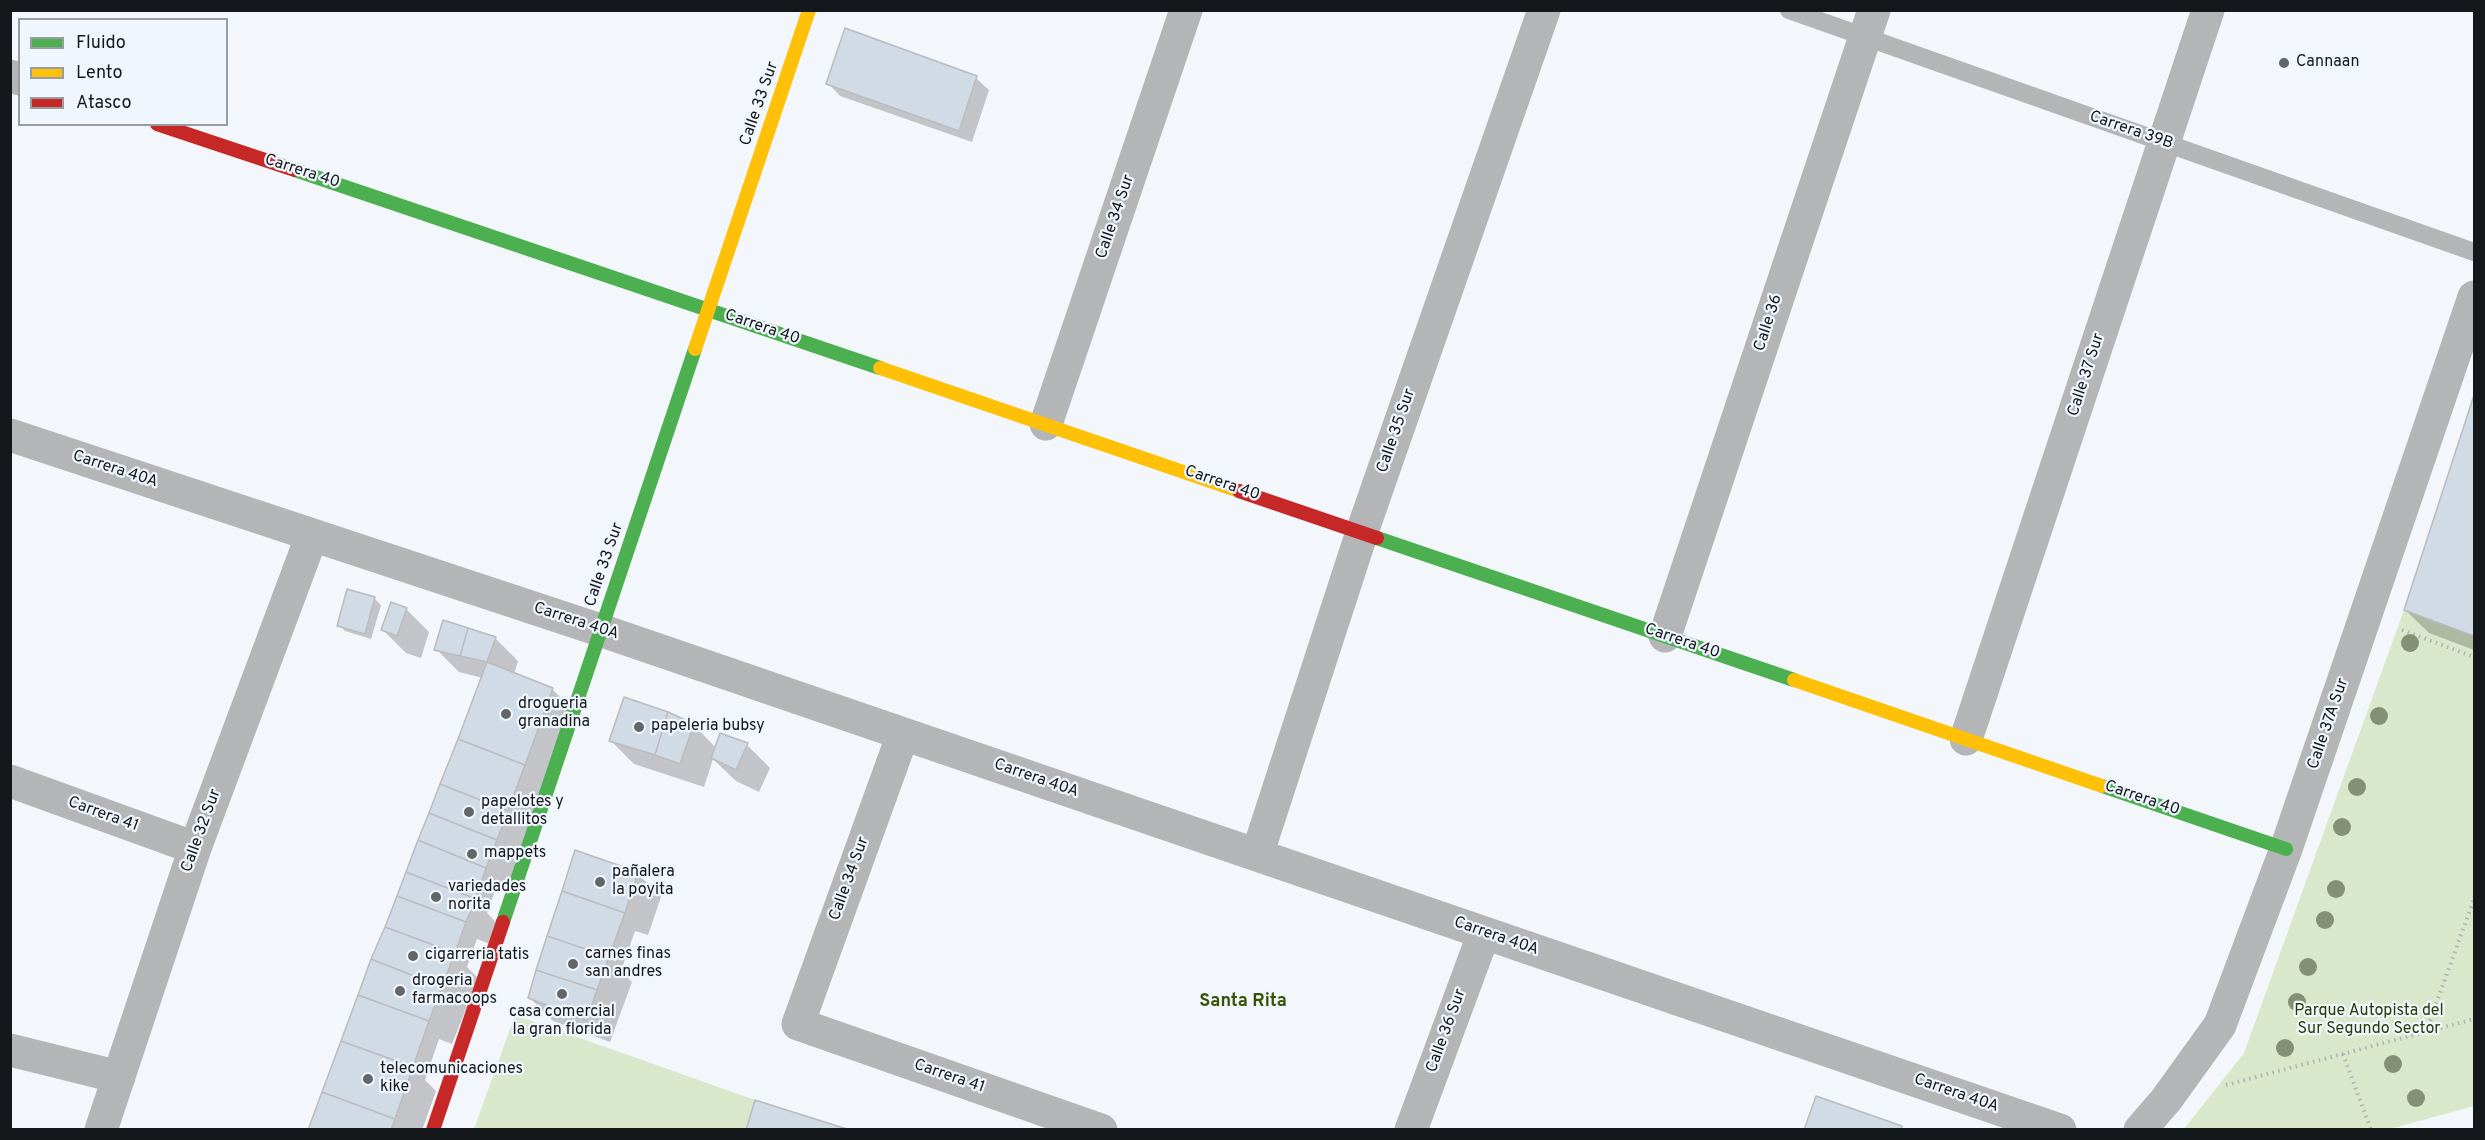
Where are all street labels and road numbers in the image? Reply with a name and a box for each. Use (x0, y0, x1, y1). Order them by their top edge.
street label: Calle 33 Sur (737, 60, 783, 148)
street label: Carrera 39B (2087, 108, 2175, 154)
street label: Carrera 40 (262, 151, 342, 193)
street label: Calle 34 Sur (1093, 172, 1139, 262)
street label: Calle 36 (1751, 292, 1787, 354)
street label: Carrera 40 (722, 306, 802, 350)
street label: Calle 37 Sur (2065, 331, 2109, 419)
street label: Calle 35 Sur (1374, 386, 1420, 476)
street label: Carrera 40A (70, 447, 160, 493)
street label: Carrera 40 (1182, 462, 1262, 506)
street label: Calle 33 Sur (582, 521, 628, 609)
street label: Carrera 40A (531, 599, 621, 645)
street label: Carrera 40 (1642, 620, 1722, 664)
street label: Calle 37A Sur (2304, 676, 2354, 772)
street label: Carrera 40A (991, 756, 1081, 802)
street label: Carrera 40 (2102, 777, 2182, 821)
street label: Calle 32 Sur (178, 787, 226, 875)
street label: Carrera 41 (65, 793, 141, 837)
street label: Calle 34 Sur (826, 834, 874, 924)
street label: Carrera 40A (1451, 914, 1541, 960)
street label: Calle 36 Sur (1423, 987, 1471, 1075)
street label: Carrera 41 (911, 1056, 987, 1098)
street label: Carrera 40A (1911, 1071, 2001, 1117)

